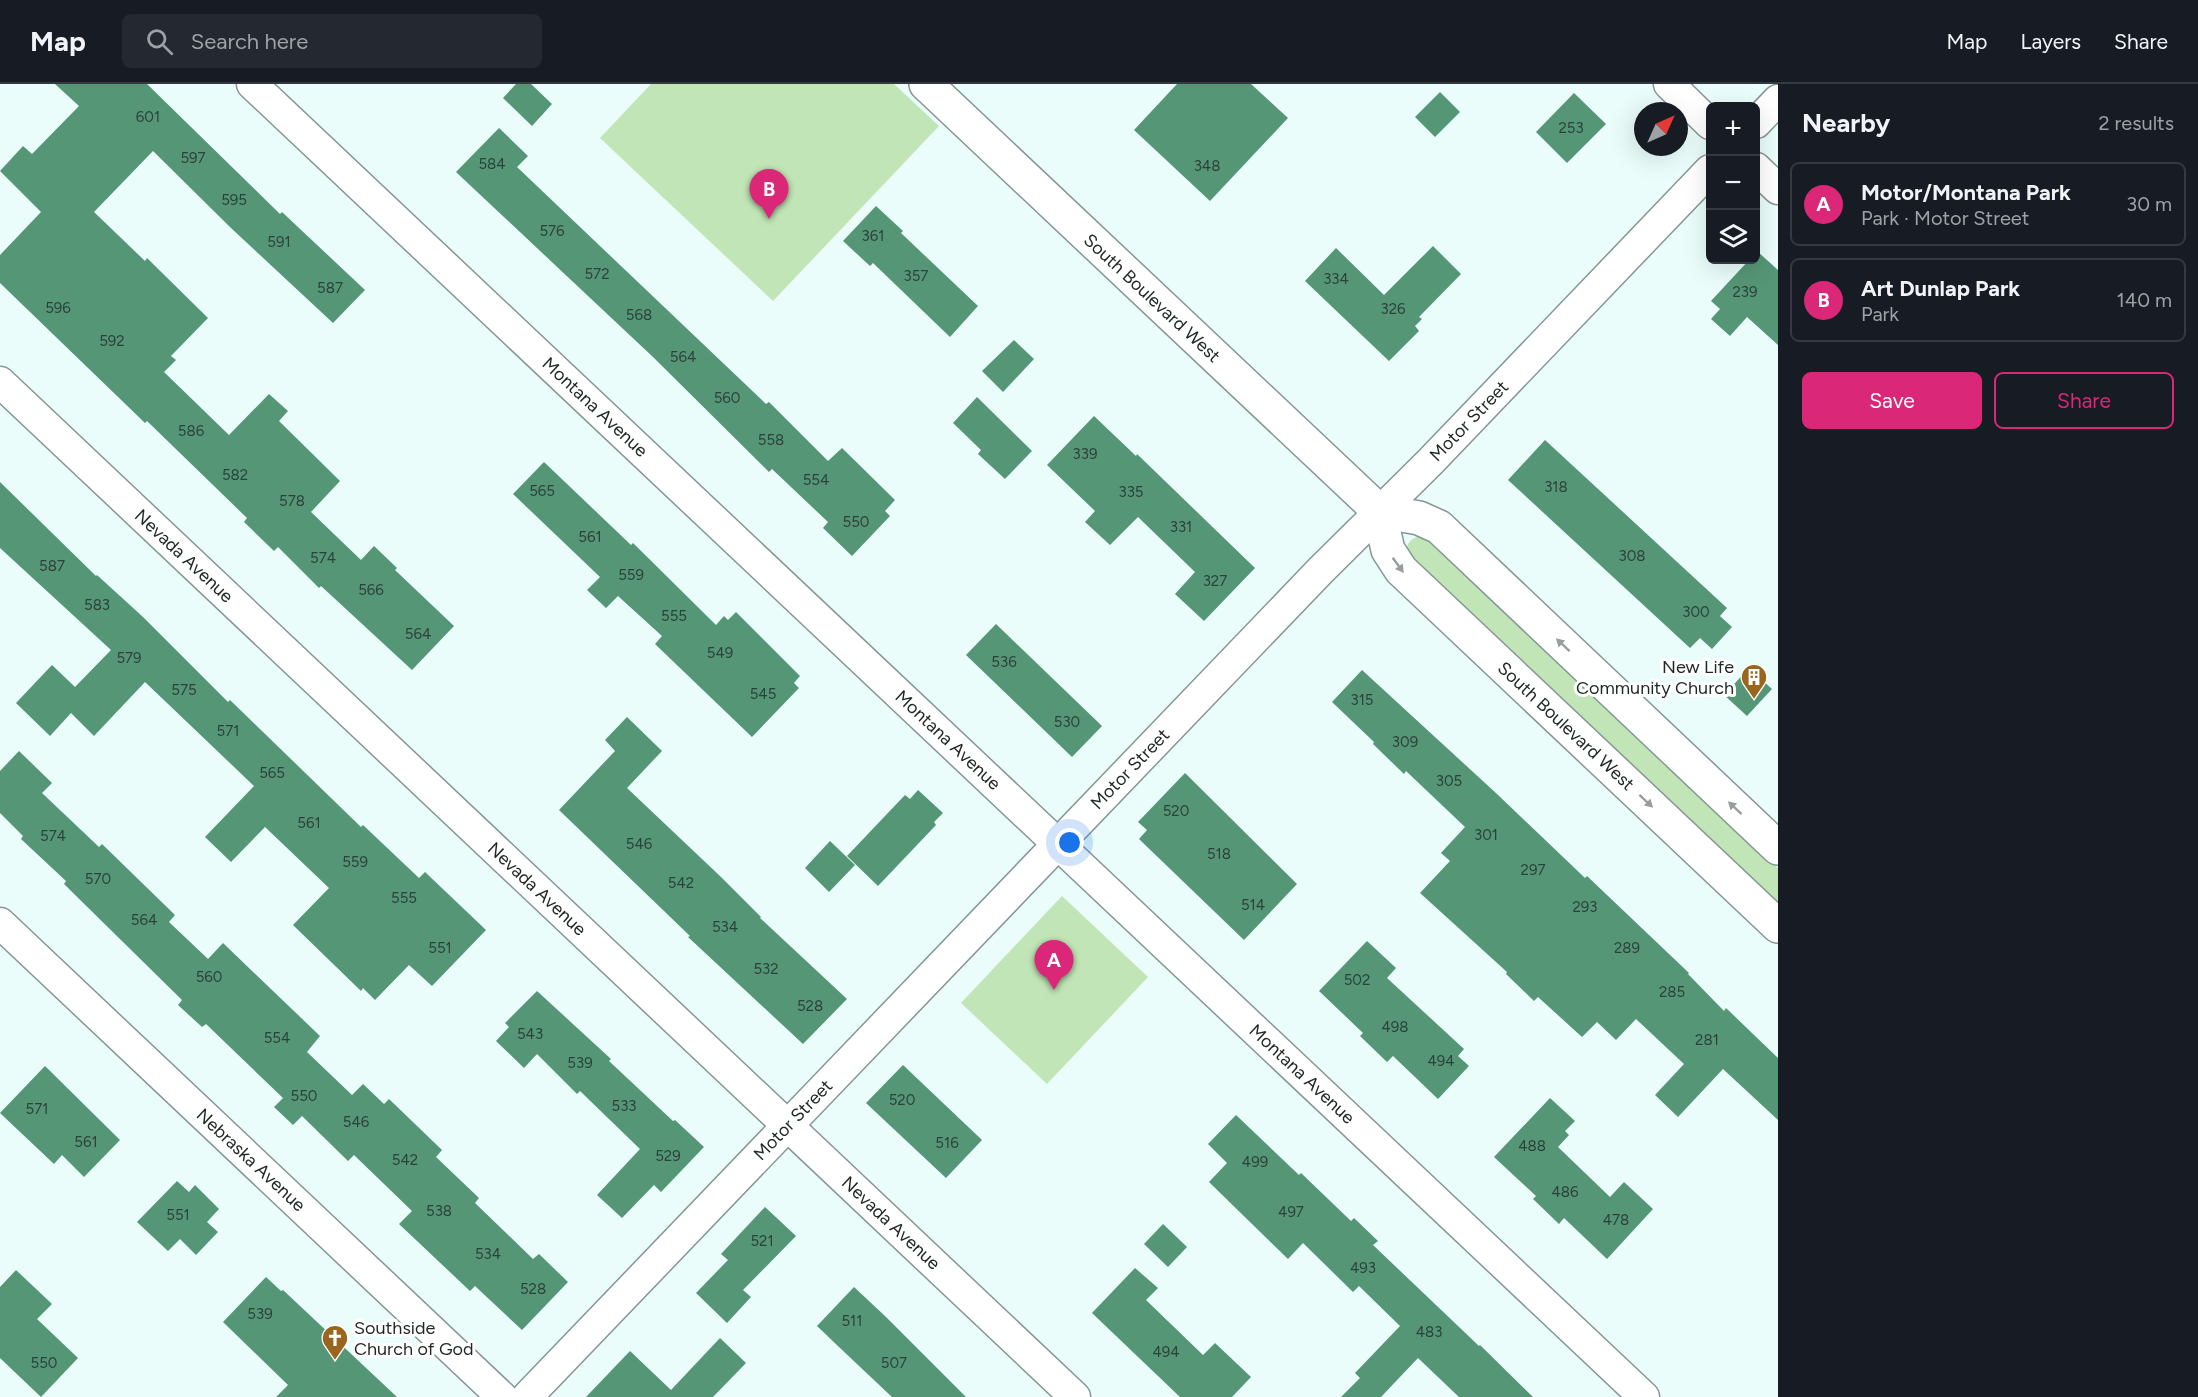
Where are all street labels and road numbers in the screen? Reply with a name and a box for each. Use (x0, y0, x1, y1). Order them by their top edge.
street label: South Boulevard West (1079, 229, 1225, 367)
street label: Montana Avenue (538, 353, 652, 462)
street label: Motor Street (1425, 376, 1513, 466)
street label: Nevada Avenue (130, 505, 238, 607)
street label: South Boulevard West (1493, 657, 1639, 795)
street label: Montana Avenue (891, 686, 1005, 795)
street label: Motor Street (1086, 724, 1174, 814)
street label: Nevada Avenue (483, 838, 591, 940)
street label: Montana Avenue (1245, 1020, 1359, 1129)
street label: Motor Street (749, 1075, 837, 1165)
street label: Nebraska Avenue (192, 1104, 310, 1216)
street label: Nevada Avenue (837, 1172, 945, 1274)

